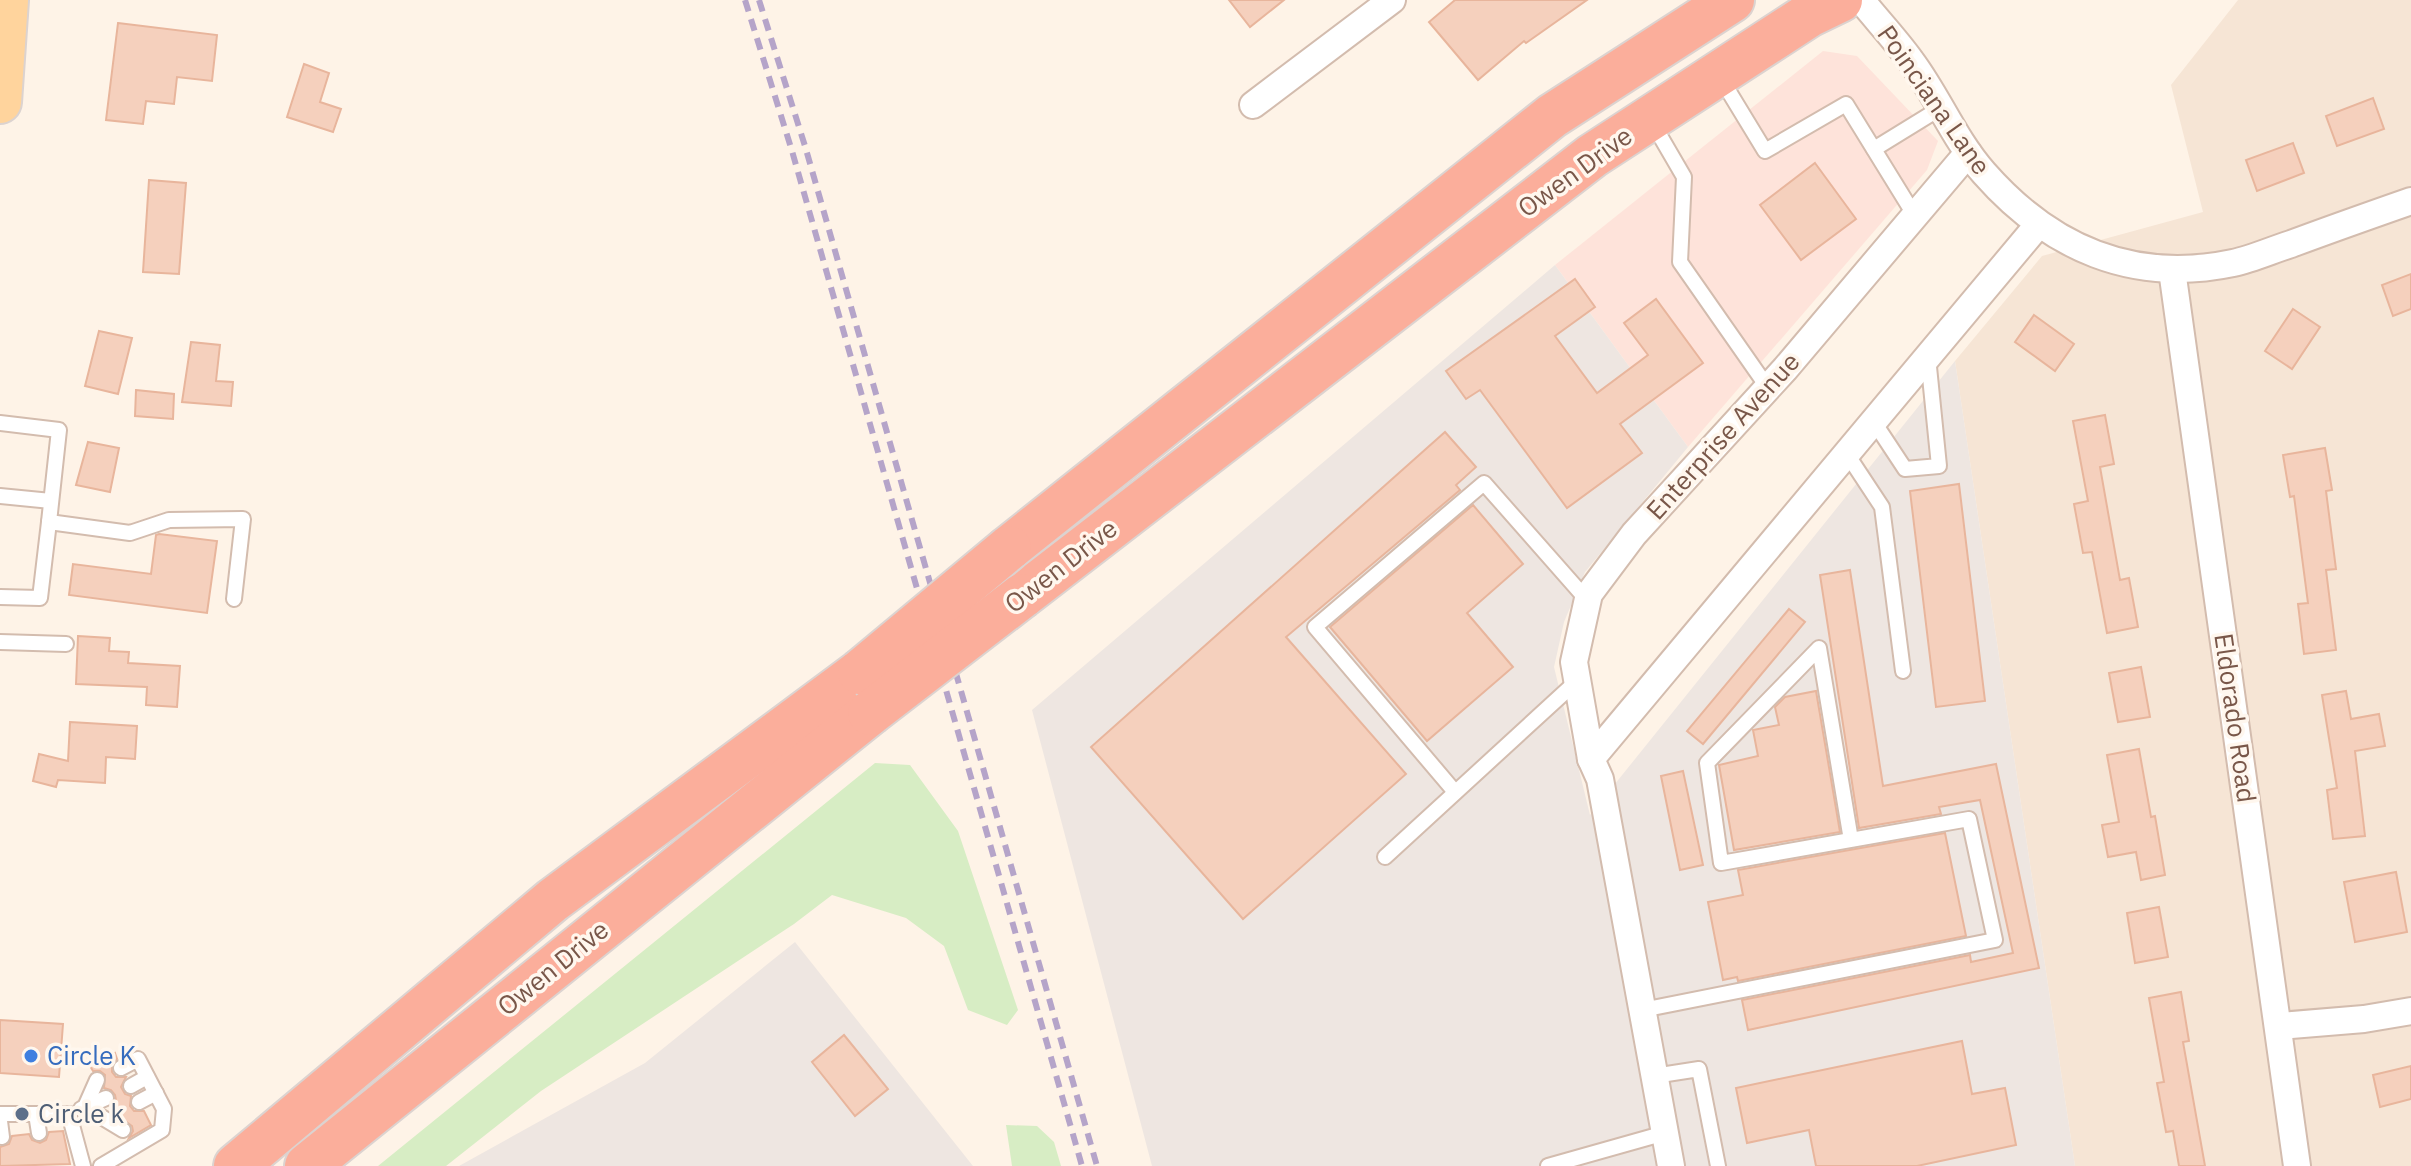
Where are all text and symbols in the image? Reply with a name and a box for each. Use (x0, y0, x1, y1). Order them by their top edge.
street label: Poinciana Lane (1871, 18, 1999, 181)
street label: Owen Drive (1510, 118, 1639, 224)
street label: Enterprise Avenue (1638, 345, 1806, 526)
street label: Owen Drive (997, 511, 1124, 620)
street label: Eldorado Road (2207, 631, 2265, 805)
street label: Owen Drive (490, 912, 615, 1023)
place label: Circle K (47, 1038, 136, 1072)
marker: Circle K (22, 1047, 40, 1065)
place label: Circle k (38, 1096, 125, 1130)
marker: Circle k (13, 1105, 31, 1123)

